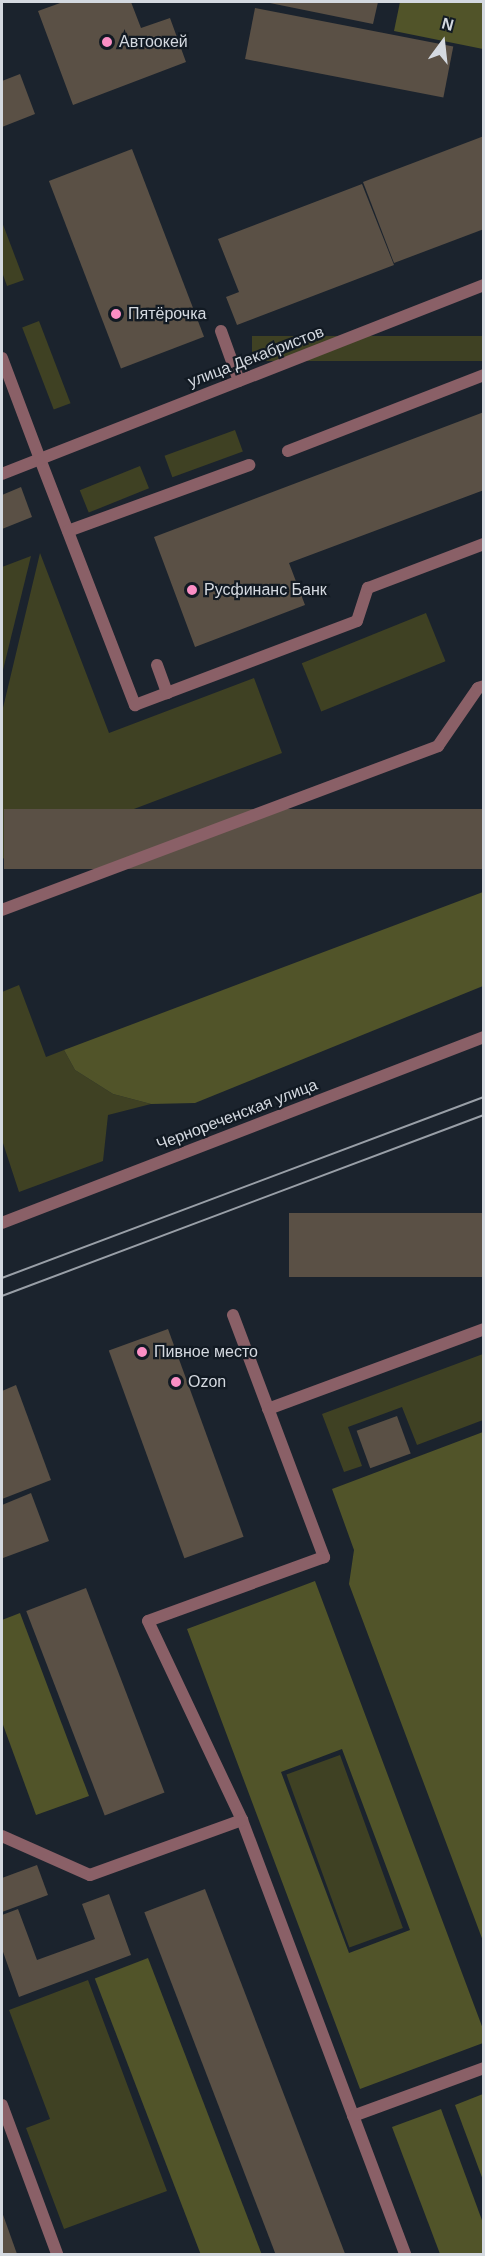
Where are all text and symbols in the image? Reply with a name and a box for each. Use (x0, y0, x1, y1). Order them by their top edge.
north arrow (413, 12, 473, 72)
text: N (440, 14, 456, 34)
place label: Автоокей (119, 32, 188, 52)
marker: Автоокей (100, 35, 114, 49)
place label: Пятёрочка (128, 304, 206, 324)
marker: Пятёрочка (109, 307, 123, 321)
street label: улица Декабристов (185, 322, 327, 392)
place label: Русфинанс Банк (204, 580, 327, 600)
marker: Русфинанс Банк (185, 583, 199, 597)
street label: Чернореченская улица (154, 1075, 320, 1155)
place label: Пивное место (154, 1342, 258, 1362)
marker: Пивное место (135, 1345, 149, 1359)
place label: Ozon (188, 1372, 226, 1392)
marker: Ozon (169, 1375, 183, 1389)

